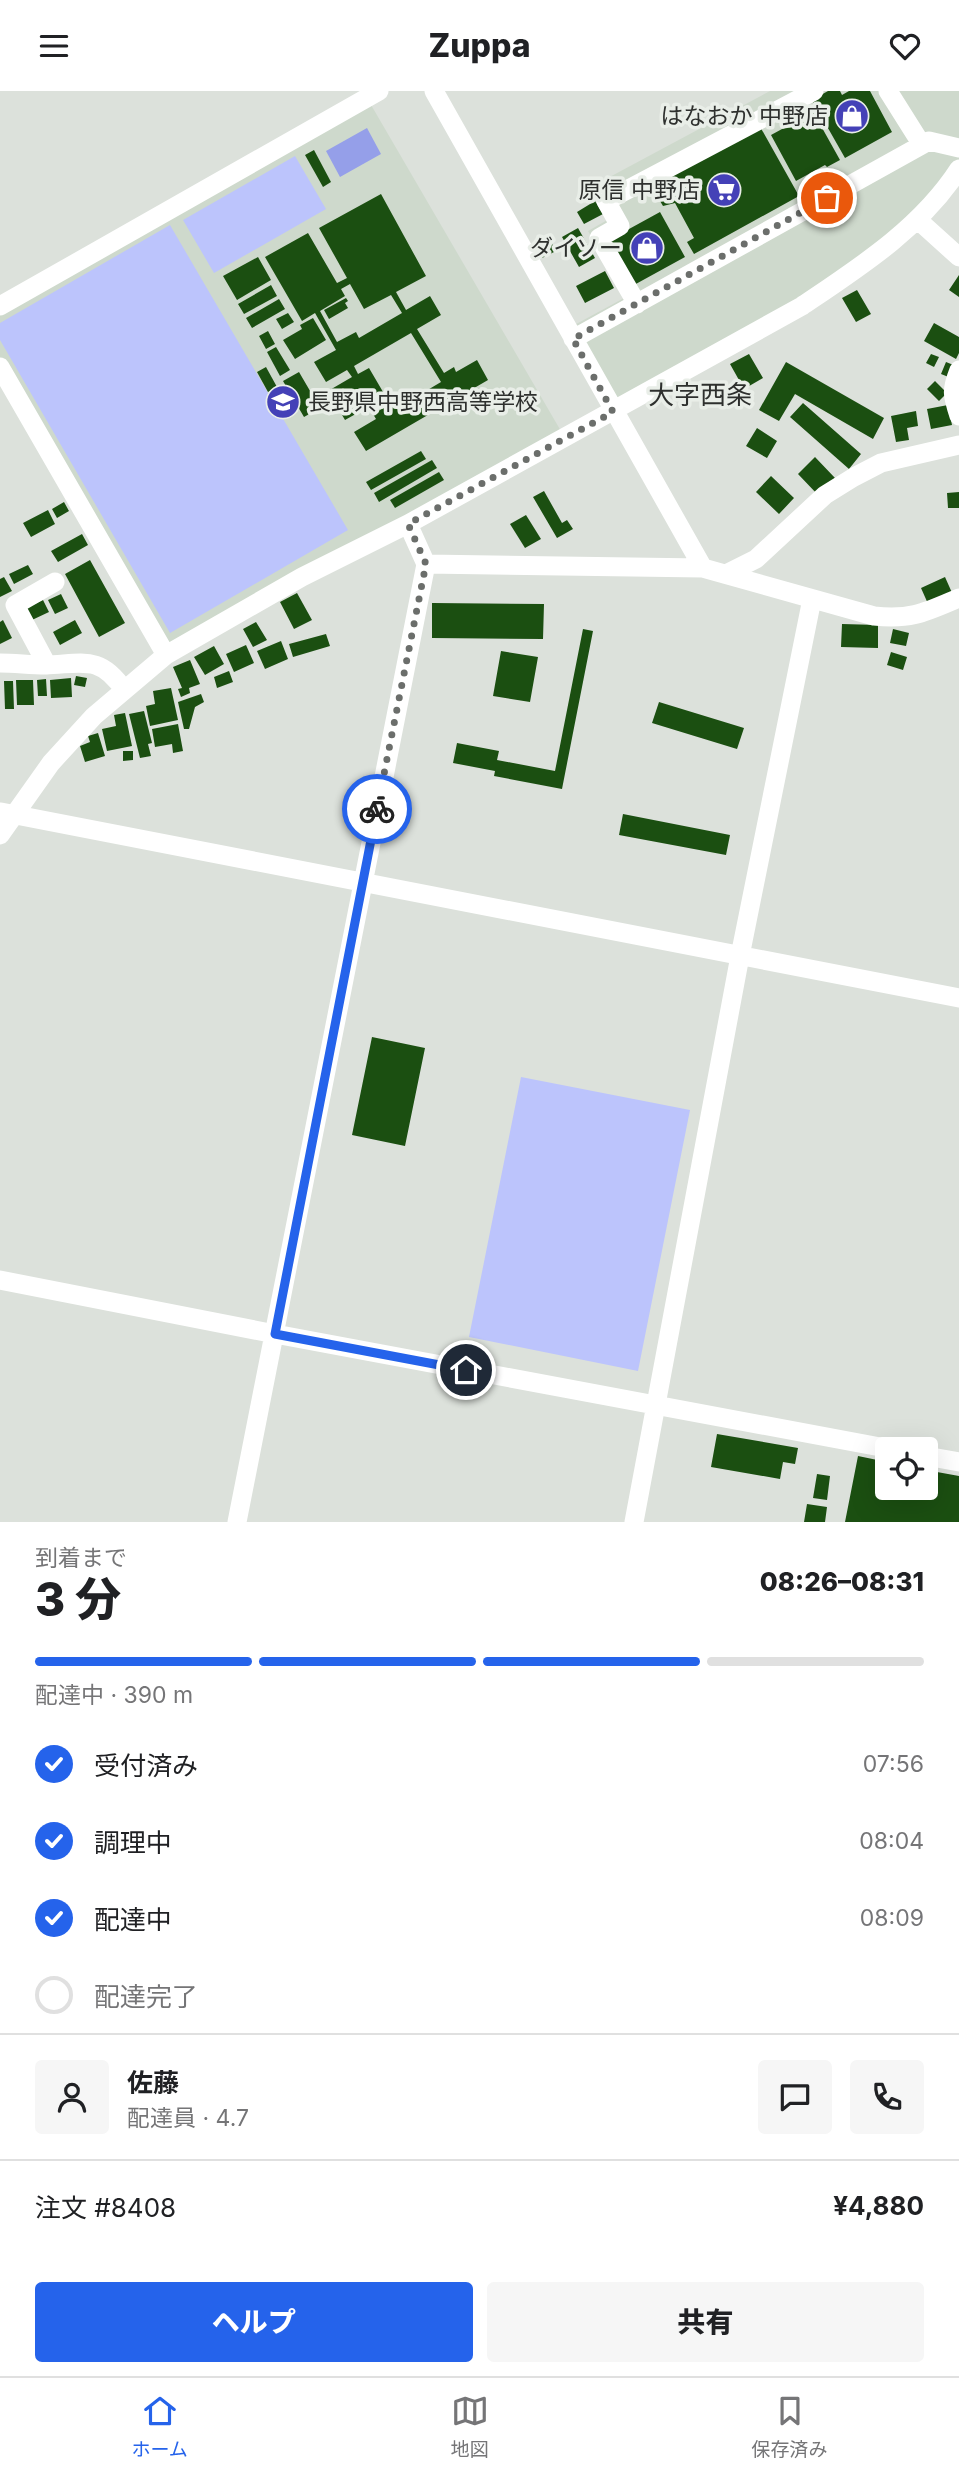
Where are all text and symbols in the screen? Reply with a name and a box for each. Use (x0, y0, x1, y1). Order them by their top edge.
text: Zuppa (429, 26, 531, 65)
icon: menu (35, 27, 73, 65)
icon: heart (886, 27, 924, 65)
shop icon: はなおか 中野店 (833, 97, 871, 135)
place label: はなおか 中野店 (661, 102, 828, 130)
pin (797, 168, 857, 228)
supermarket icon: 原信 中野店 (705, 171, 743, 209)
place label: 原信 中野店 (579, 176, 700, 204)
icon: bag (808, 179, 846, 217)
shop icon: ダイソー (628, 229, 666, 267)
place label: ダイソー (530, 234, 622, 262)
district label: 大字西条 (648, 379, 752, 410)
school or university icon: 長野県中野西高等学校 (264, 383, 302, 421)
place label: 長野県中野西高等学校 (308, 388, 538, 416)
courier (342, 774, 412, 844)
icon: bike (358, 790, 396, 828)
pin (436, 1340, 496, 1400)
icon: home (447, 1351, 485, 1389)
map controls (875, 1437, 938, 1500)
button: locate (875, 1437, 938, 1500)
text: 到着まで (35, 1544, 127, 1572)
text: 08:26–08:31 (760, 1566, 924, 1597)
text: 3 分 (35, 1571, 121, 1627)
text: 配達中 · 390 m (35, 1681, 193, 1709)
icon: check (35, 1745, 73, 1783)
text: 受付済み (94, 1750, 198, 1781)
text: 07:56 (863, 1750, 924, 1778)
icon: check (35, 1822, 73, 1860)
text: 調理中 (94, 1827, 172, 1858)
text: 08:04 (859, 1827, 924, 1855)
icon: check (35, 1899, 73, 1937)
text: 配達中 (94, 1904, 172, 1935)
text: 08:09 (860, 1904, 924, 1932)
text: 配達完了 (94, 1981, 198, 2012)
button: person (35, 2060, 109, 2134)
button: chat (758, 2060, 832, 2134)
button: phone (850, 2060, 924, 2134)
text: 佐藤 (127, 2067, 179, 2098)
text: 配達員 · 4.7 (127, 2104, 249, 2132)
text: ¥4,880 (833, 2190, 924, 2221)
text: 注文 #8408 (35, 2192, 176, 2223)
button: ヘルプ (35, 2282, 473, 2362)
button: 共有 (487, 2282, 924, 2362)
tab: ホーム (131, 2392, 188, 2461)
tab: 地図 (451, 2392, 489, 2461)
tab: 保存済み (752, 2392, 828, 2461)

